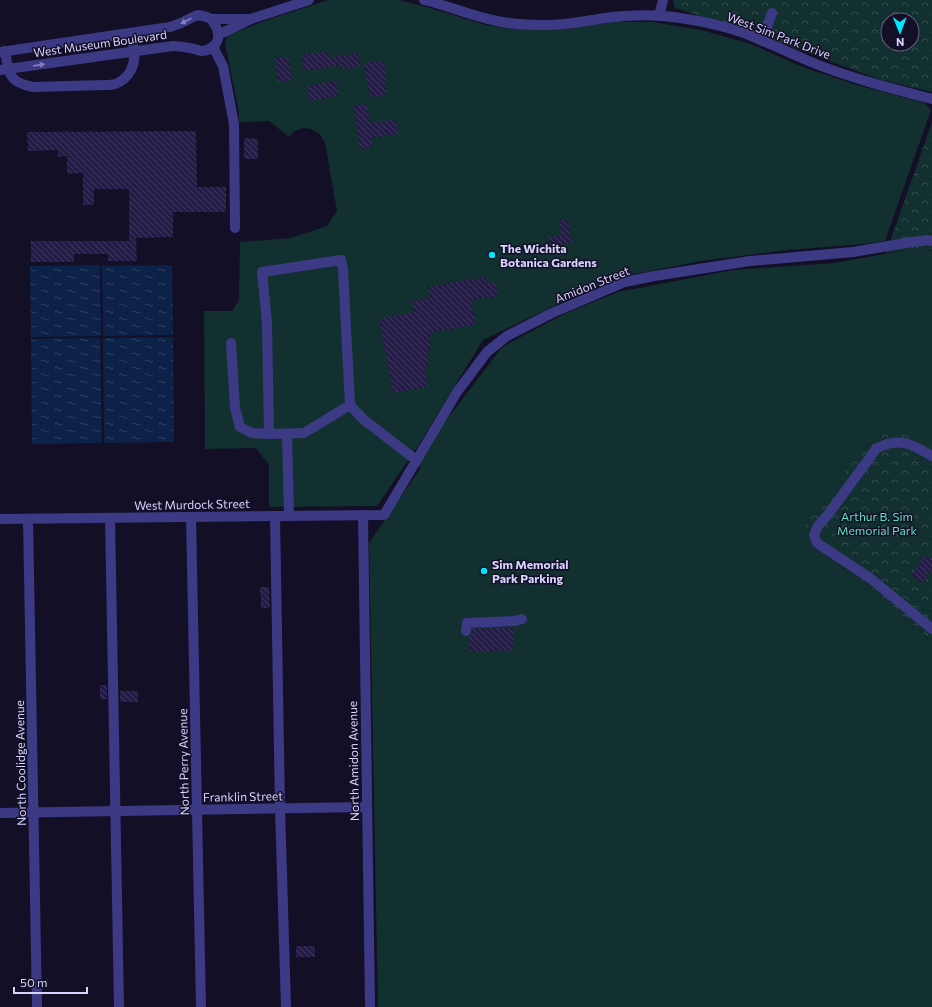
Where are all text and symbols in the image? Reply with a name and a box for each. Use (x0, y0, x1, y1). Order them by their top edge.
street label: West Sim Park Drive (725, 9, 833, 61)
north arrow (880, 12, 920, 52)
one-way arrow (180, 17, 192, 24)
street label: West Museum Boulevard (32, 27, 168, 59)
text: N (896, 36, 904, 49)
one-way arrow (33, 62, 45, 68)
place label: The Wichita Botanica Gardens (500, 241, 597, 269)
marker: The Wichita Botanica Gardens (487, 250, 497, 260)
street label: Amidon Street (553, 263, 631, 305)
street label: West Murdock Street (134, 496, 250, 512)
park label: Arthur B. Sim Memorial Park (837, 509, 918, 537)
place label: Sim Memorial Park Parking (492, 557, 569, 585)
marker: Sim Memorial Park Parking (479, 566, 489, 576)
street label: North Coolidge Avenue (12, 700, 28, 826)
street label: North Amidon Avenue (345, 701, 361, 821)
street label: North Perry Avenue (175, 708, 191, 816)
street label: Franklin Street (203, 788, 283, 804)
scale bar (14, 969, 87, 995)
text: 50 m (20, 975, 48, 989)

